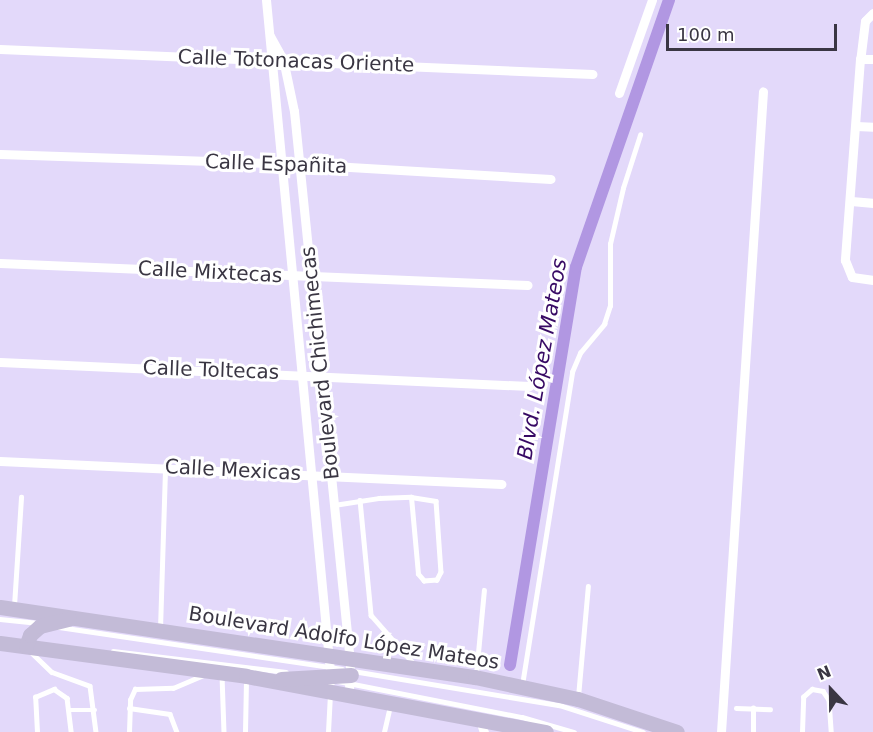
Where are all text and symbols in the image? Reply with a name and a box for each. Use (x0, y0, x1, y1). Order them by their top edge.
scale bar (669, 12, 840, 50)
text: 100 m (677, 24, 735, 45)
street label: Calle Totonacas Oriente (177, 45, 415, 77)
street label: Calle Españita (204, 150, 348, 178)
street label: Boulevard Chichimecas (296, 245, 344, 481)
street label: Calle Mixtecas (137, 256, 283, 288)
water label: Blvd. López Mateos (512, 256, 572, 462)
street label: Calle Toltecas (142, 356, 280, 384)
street label: Calle Mexicas (164, 454, 302, 486)
street label: Boulevard Adolfo López Mateos (187, 602, 501, 674)
north arrow (801, 660, 861, 720)
text: N (814, 662, 834, 684)

